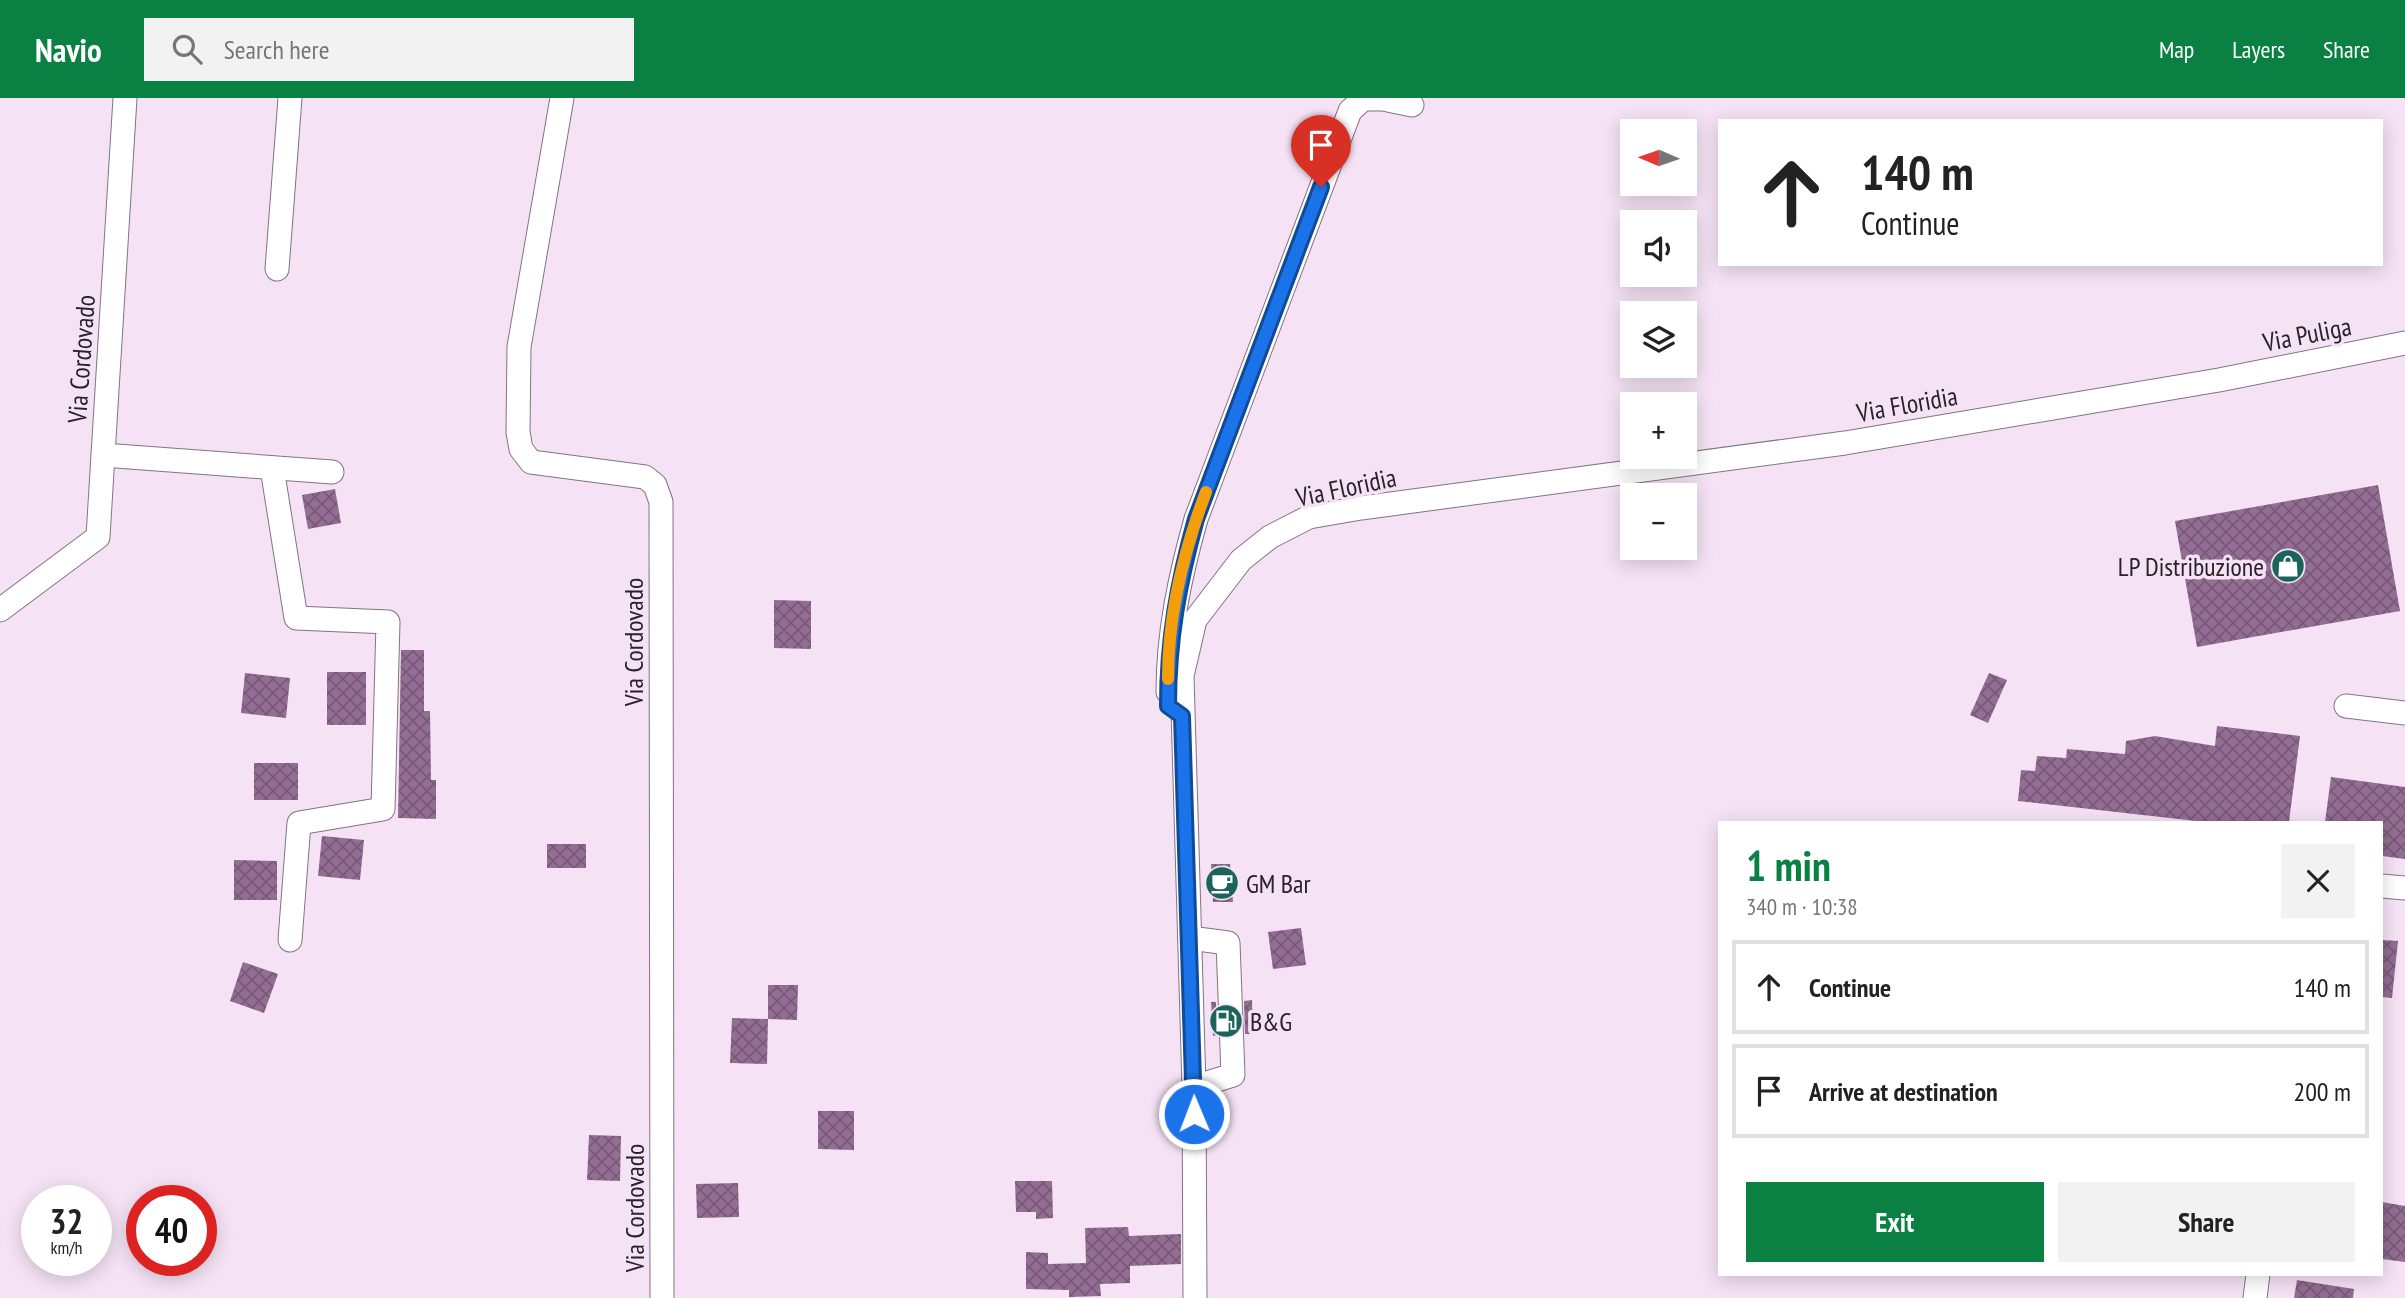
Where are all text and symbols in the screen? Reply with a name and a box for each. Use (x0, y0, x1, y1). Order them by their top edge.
search box (144, 18, 634, 81)
text: Navio (35, 28, 102, 71)
icon: search (168, 30, 206, 68)
text: Search here (224, 33, 329, 66)
text: Map (2159, 34, 2194, 65)
text: Layers (2232, 34, 2285, 65)
text: Share (2323, 34, 2370, 65)
pin (1291, 115, 1351, 187)
north arrow (1620, 119, 1698, 196)
map controls (1620, 119, 1697, 560)
icon: arrive (1302, 126, 1340, 164)
text: 140 m (1861, 140, 1974, 204)
icon: ahead (1746, 147, 1837, 238)
text: Continue (1861, 202, 1960, 244)
button: sound (1620, 210, 1697, 287)
street label: Via Cordovado (60, 294, 102, 425)
button: layers (1620, 301, 1697, 378)
street label: Via Puliga (2259, 309, 2354, 359)
street label: Via Floridia (1853, 379, 1960, 429)
button: + (1620, 392, 1697, 469)
street label: Via Floridia (1292, 460, 1399, 514)
button: − (1620, 483, 1697, 560)
shop icon: LP Distribuzione (2269, 547, 2307, 585)
place label: LP Distribuzione (2118, 550, 2264, 583)
street label: Via Cordovado (617, 578, 650, 707)
text: 1 min (1746, 838, 1831, 893)
button: close (2281, 844, 2355, 918)
cafe icon: GM Bar (1203, 864, 1241, 902)
place label: GM Bar (1246, 867, 1311, 900)
text: 340 m · 10:38 (1746, 892, 1858, 921)
icon: ahead (1750, 968, 1788, 1006)
text: Continue (1809, 971, 1891, 1004)
text: 140 m (2293, 971, 2351, 1004)
fuel station icon: B&G (1207, 1002, 1245, 1040)
place label: B&G (1250, 1005, 1292, 1038)
icon: arrive (1750, 1072, 1788, 1110)
text: Arrive at destination (1809, 1075, 1998, 1108)
text: 200 m (2293, 1075, 2351, 1108)
position arrow (1157, 1077, 1231, 1151)
street label: Via Cordovado (618, 1144, 651, 1273)
button: Exit (1746, 1182, 2044, 1262)
button: Share (2058, 1182, 2355, 1262)
speed limit sign: 40 (126, 1185, 217, 1276)
text: 32 (50, 1198, 83, 1244)
text: km/h (51, 1236, 82, 1259)

